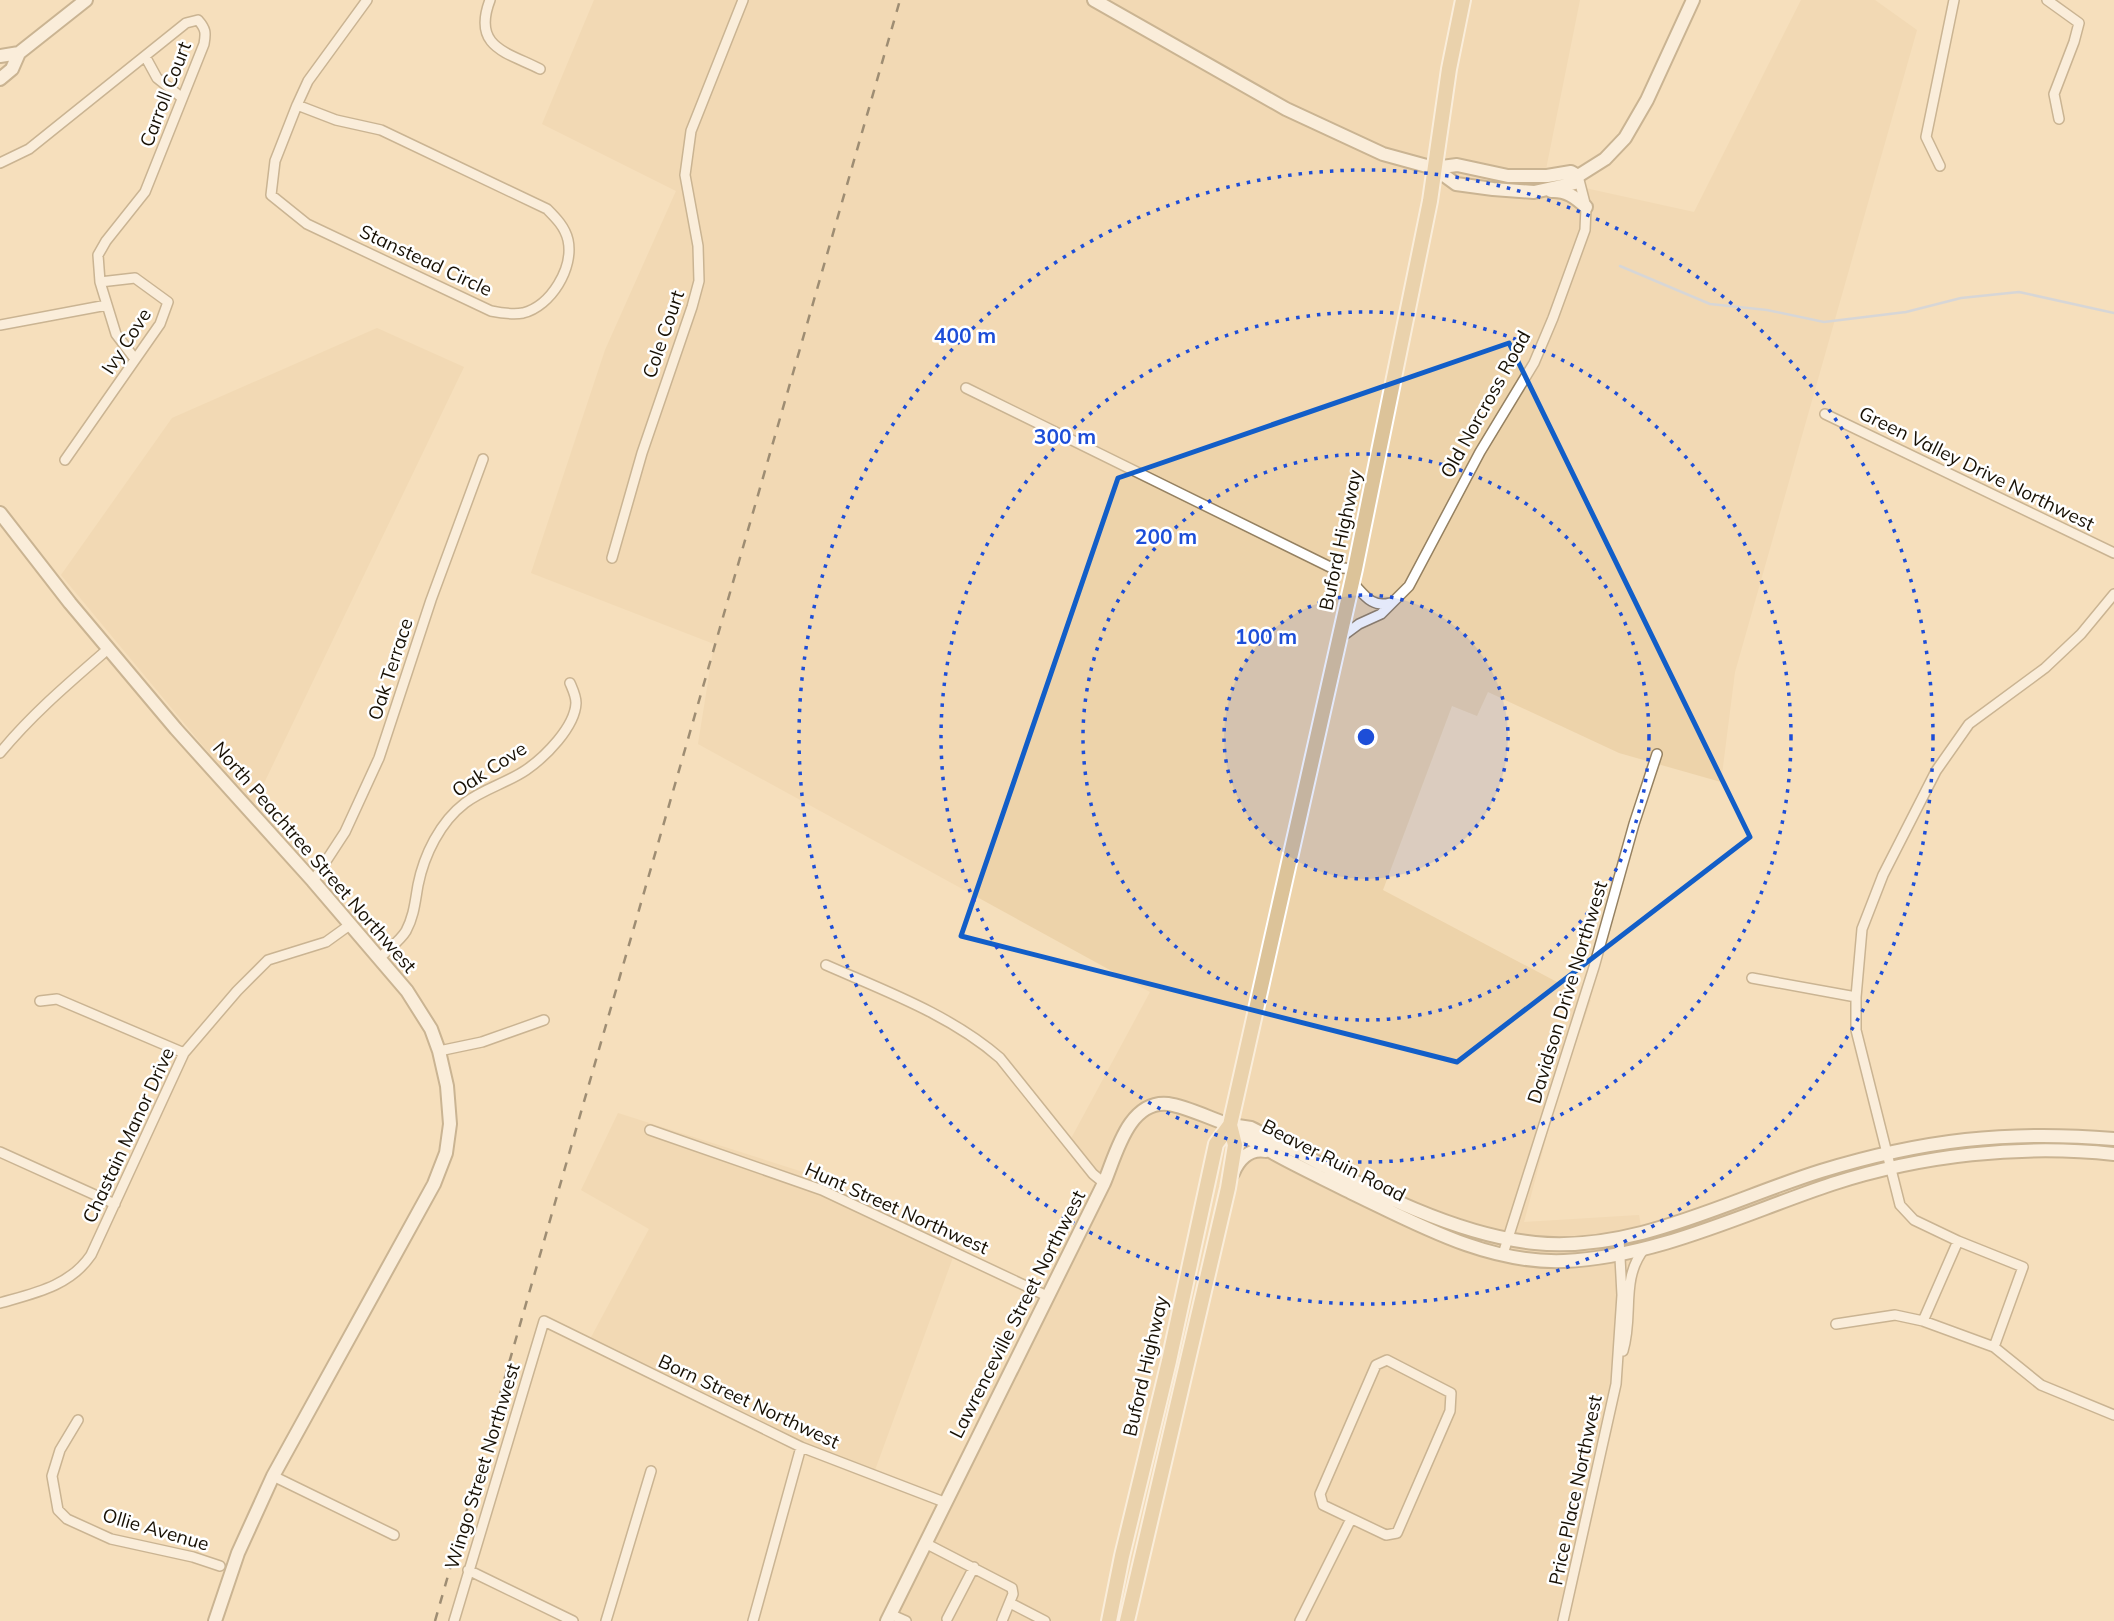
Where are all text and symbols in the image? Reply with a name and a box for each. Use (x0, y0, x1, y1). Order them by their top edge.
street label: Carroll Court (134, 38, 196, 150)
street label: Stanstead Circle (356, 219, 496, 301)
street label: Cole Court (637, 287, 689, 381)
street label: Ivy Cove (96, 304, 156, 378)
text: 400 m (934, 322, 996, 348)
street label: Old Norcross Road (1435, 326, 1535, 482)
street label: Green Valley Drive Northwest (1855, 400, 2099, 536)
text: 300 m (1034, 423, 1096, 449)
street label: Buford Highway (1313, 467, 1367, 613)
text: 200 m (1135, 523, 1197, 549)
street label: Oak Terrace (362, 615, 418, 723)
text: 100 m (1235, 623, 1297, 649)
centre of rings (1354, 725, 1378, 749)
street label: North Peachtree Street Northwest (208, 736, 422, 978)
street label: Oak Cove (447, 736, 531, 802)
street label: Davidson Drive Northwest (1522, 877, 1612, 1106)
street label: Chastain Manor Drive (77, 1043, 179, 1227)
street label: Beaver Ruin Road (1258, 1113, 1410, 1207)
street label: Hunt Street Northwest (801, 1157, 993, 1259)
street label: Lawrenceville Street Northwest (944, 1186, 1090, 1442)
street label: Buford Highway (1117, 1293, 1173, 1439)
street label: Born Street Northwest (655, 1348, 844, 1454)
street label: Wingo Street Northwest (439, 1360, 525, 1572)
street label: Price Place Northwest (1543, 1392, 1607, 1587)
street label: Ollie Avenue (100, 1502, 212, 1556)

